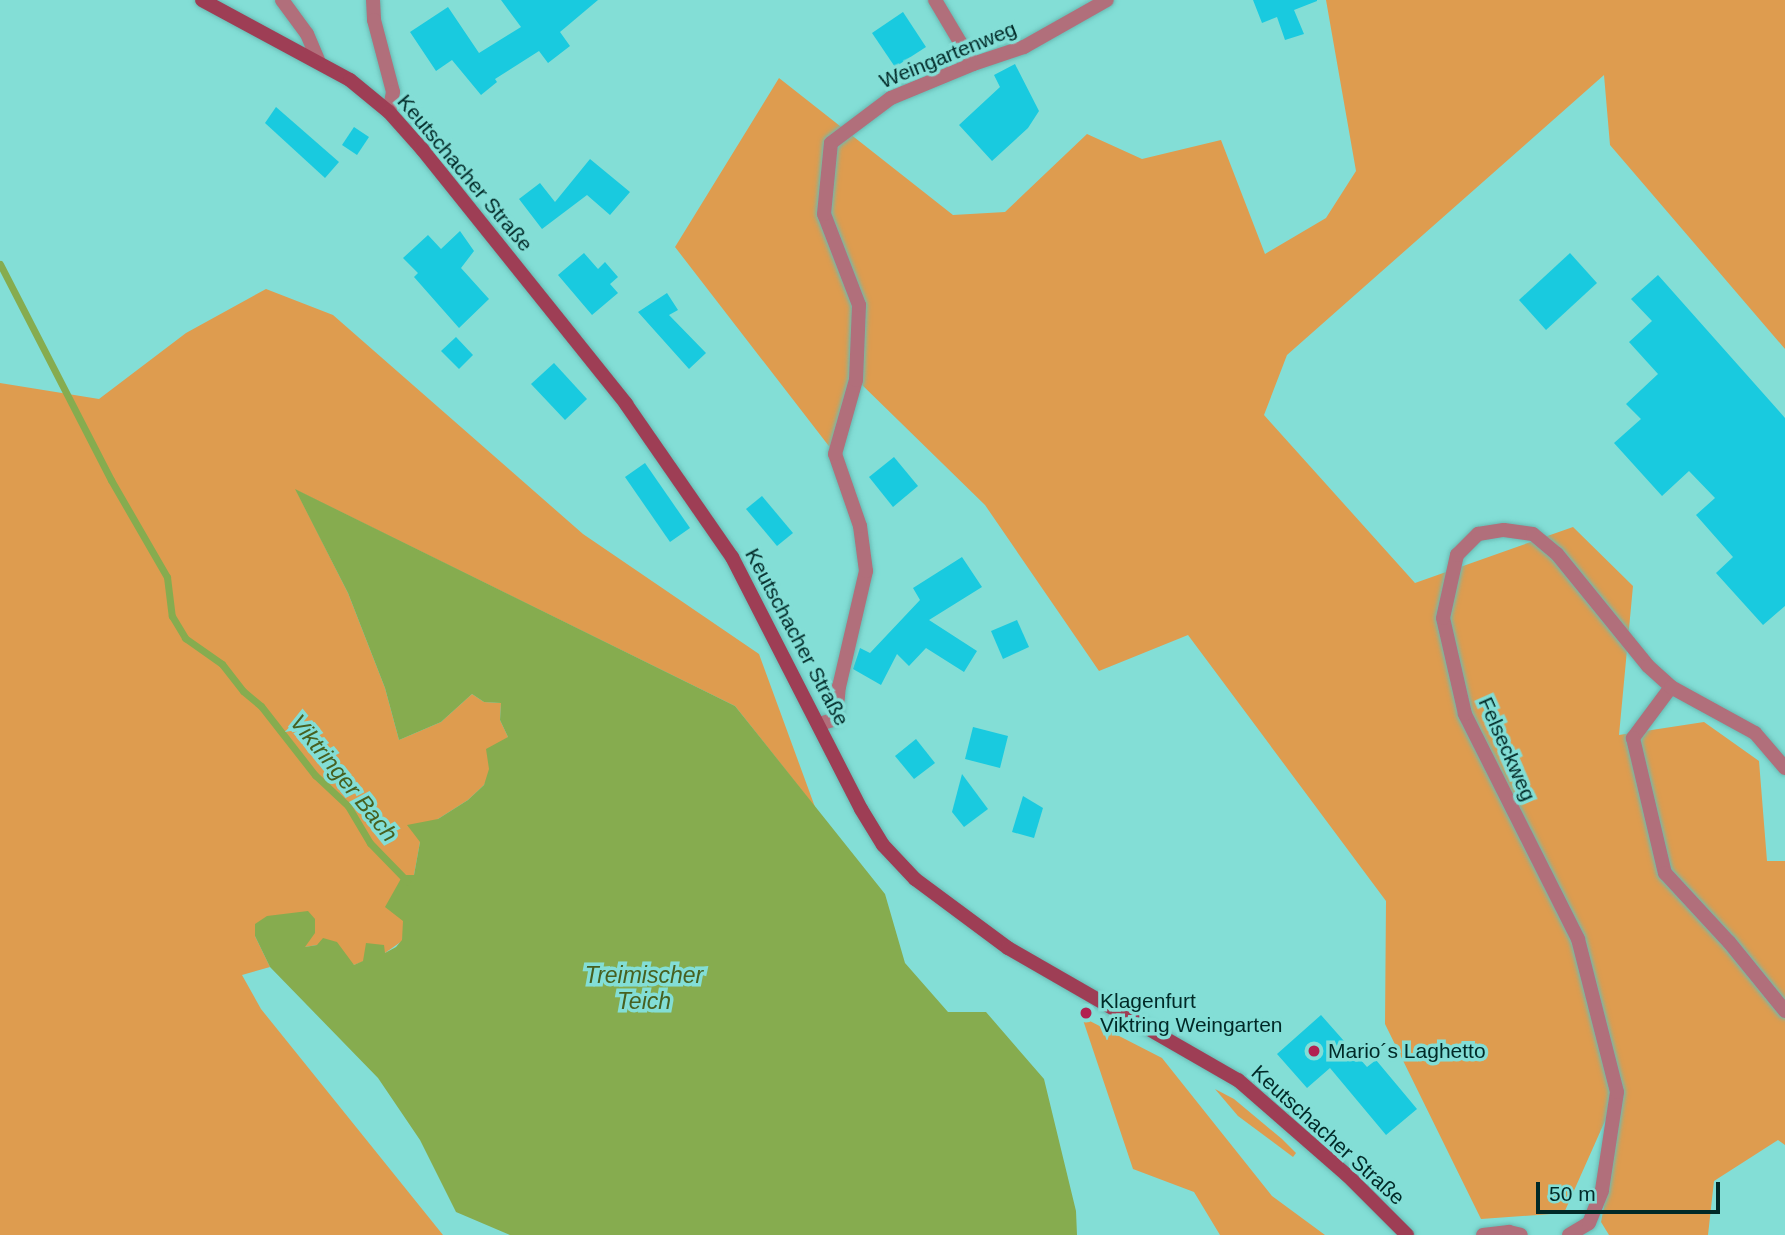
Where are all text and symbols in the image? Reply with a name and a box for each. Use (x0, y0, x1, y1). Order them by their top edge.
street label: Weingartenweg (876, 16, 1020, 94)
street label: Keutschacher Straße (392, 89, 538, 257)
street label: Keutschacher Straße (740, 544, 854, 730)
street label: Felseckweg (1473, 693, 1541, 805)
water label: Viktringer Bach (284, 709, 404, 847)
water label: Treimischer Teich (585, 961, 703, 1015)
place label: Klagenfurt Viktring Weingarten (1100, 988, 1282, 1038)
marker: Klagenfurt Viktring Weingarten (1078, 1005, 1094, 1021)
place label: Mario´s Laghetto (1328, 1038, 1486, 1064)
marker: Mario´s Laghetto (1306, 1043, 1322, 1059)
street label: Keutschacher Straße (1246, 1060, 1410, 1210)
scale bar (1540, 1168, 1724, 1212)
text: 50 m (1549, 1182, 1596, 1205)

